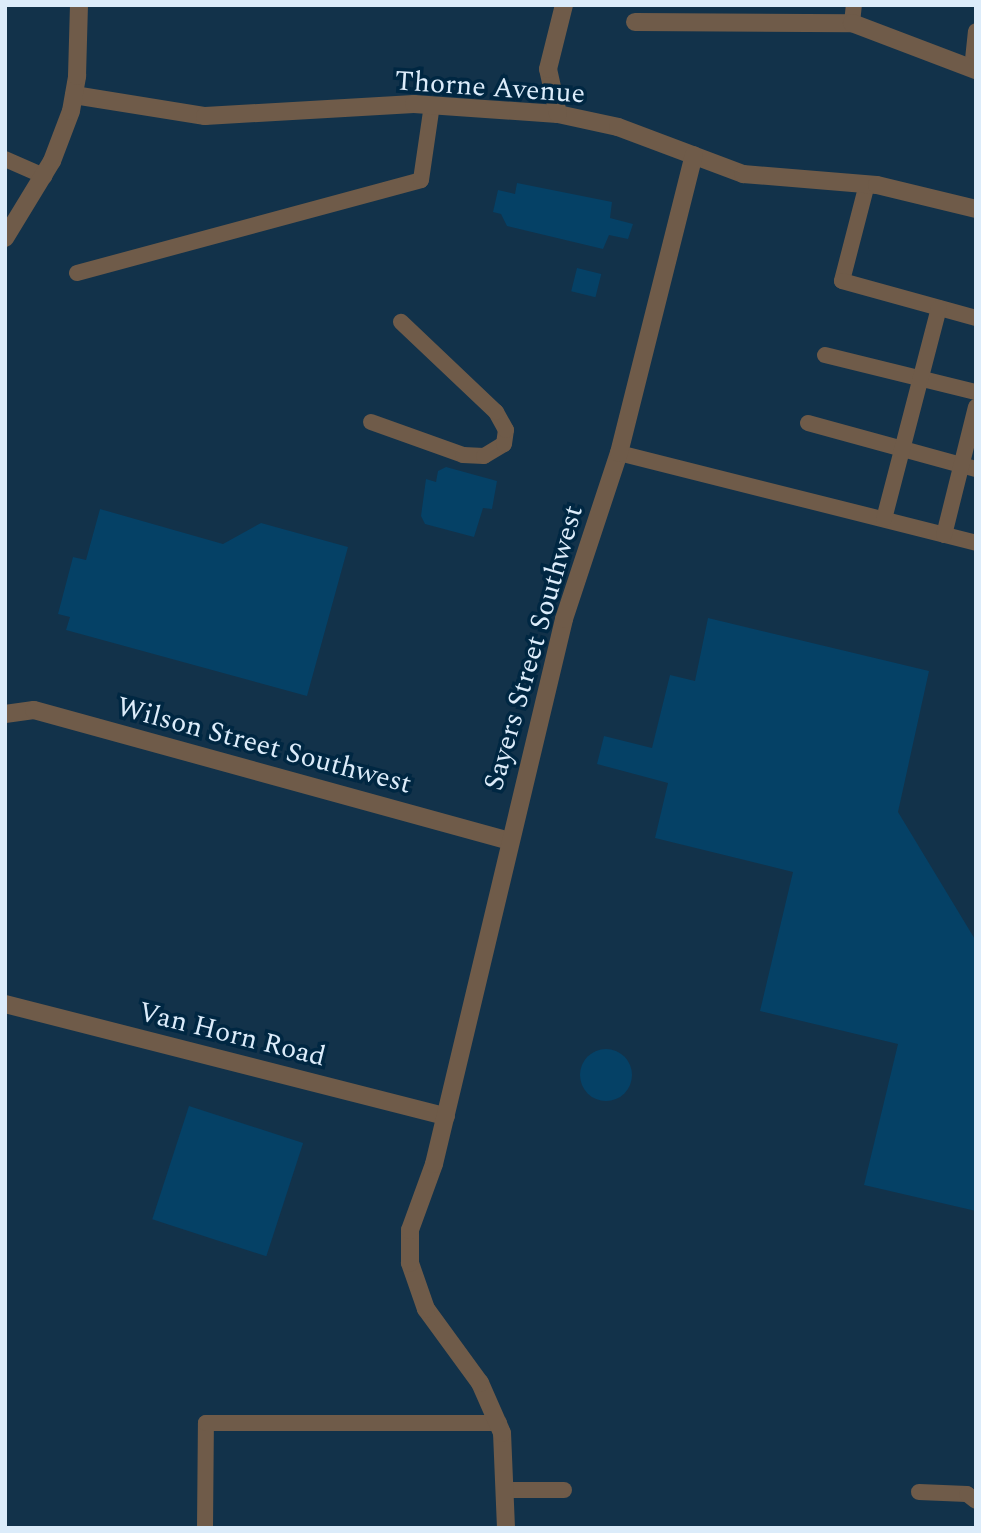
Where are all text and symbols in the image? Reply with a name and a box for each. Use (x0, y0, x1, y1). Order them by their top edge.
street label: Thorne Avenue (394, 65, 586, 111)
street label: Sayers Street Southwest (477, 501, 591, 795)
street label: Wilson Street Southwest (113, 690, 415, 802)
street label: Van Horn Road (135, 996, 329, 1074)

